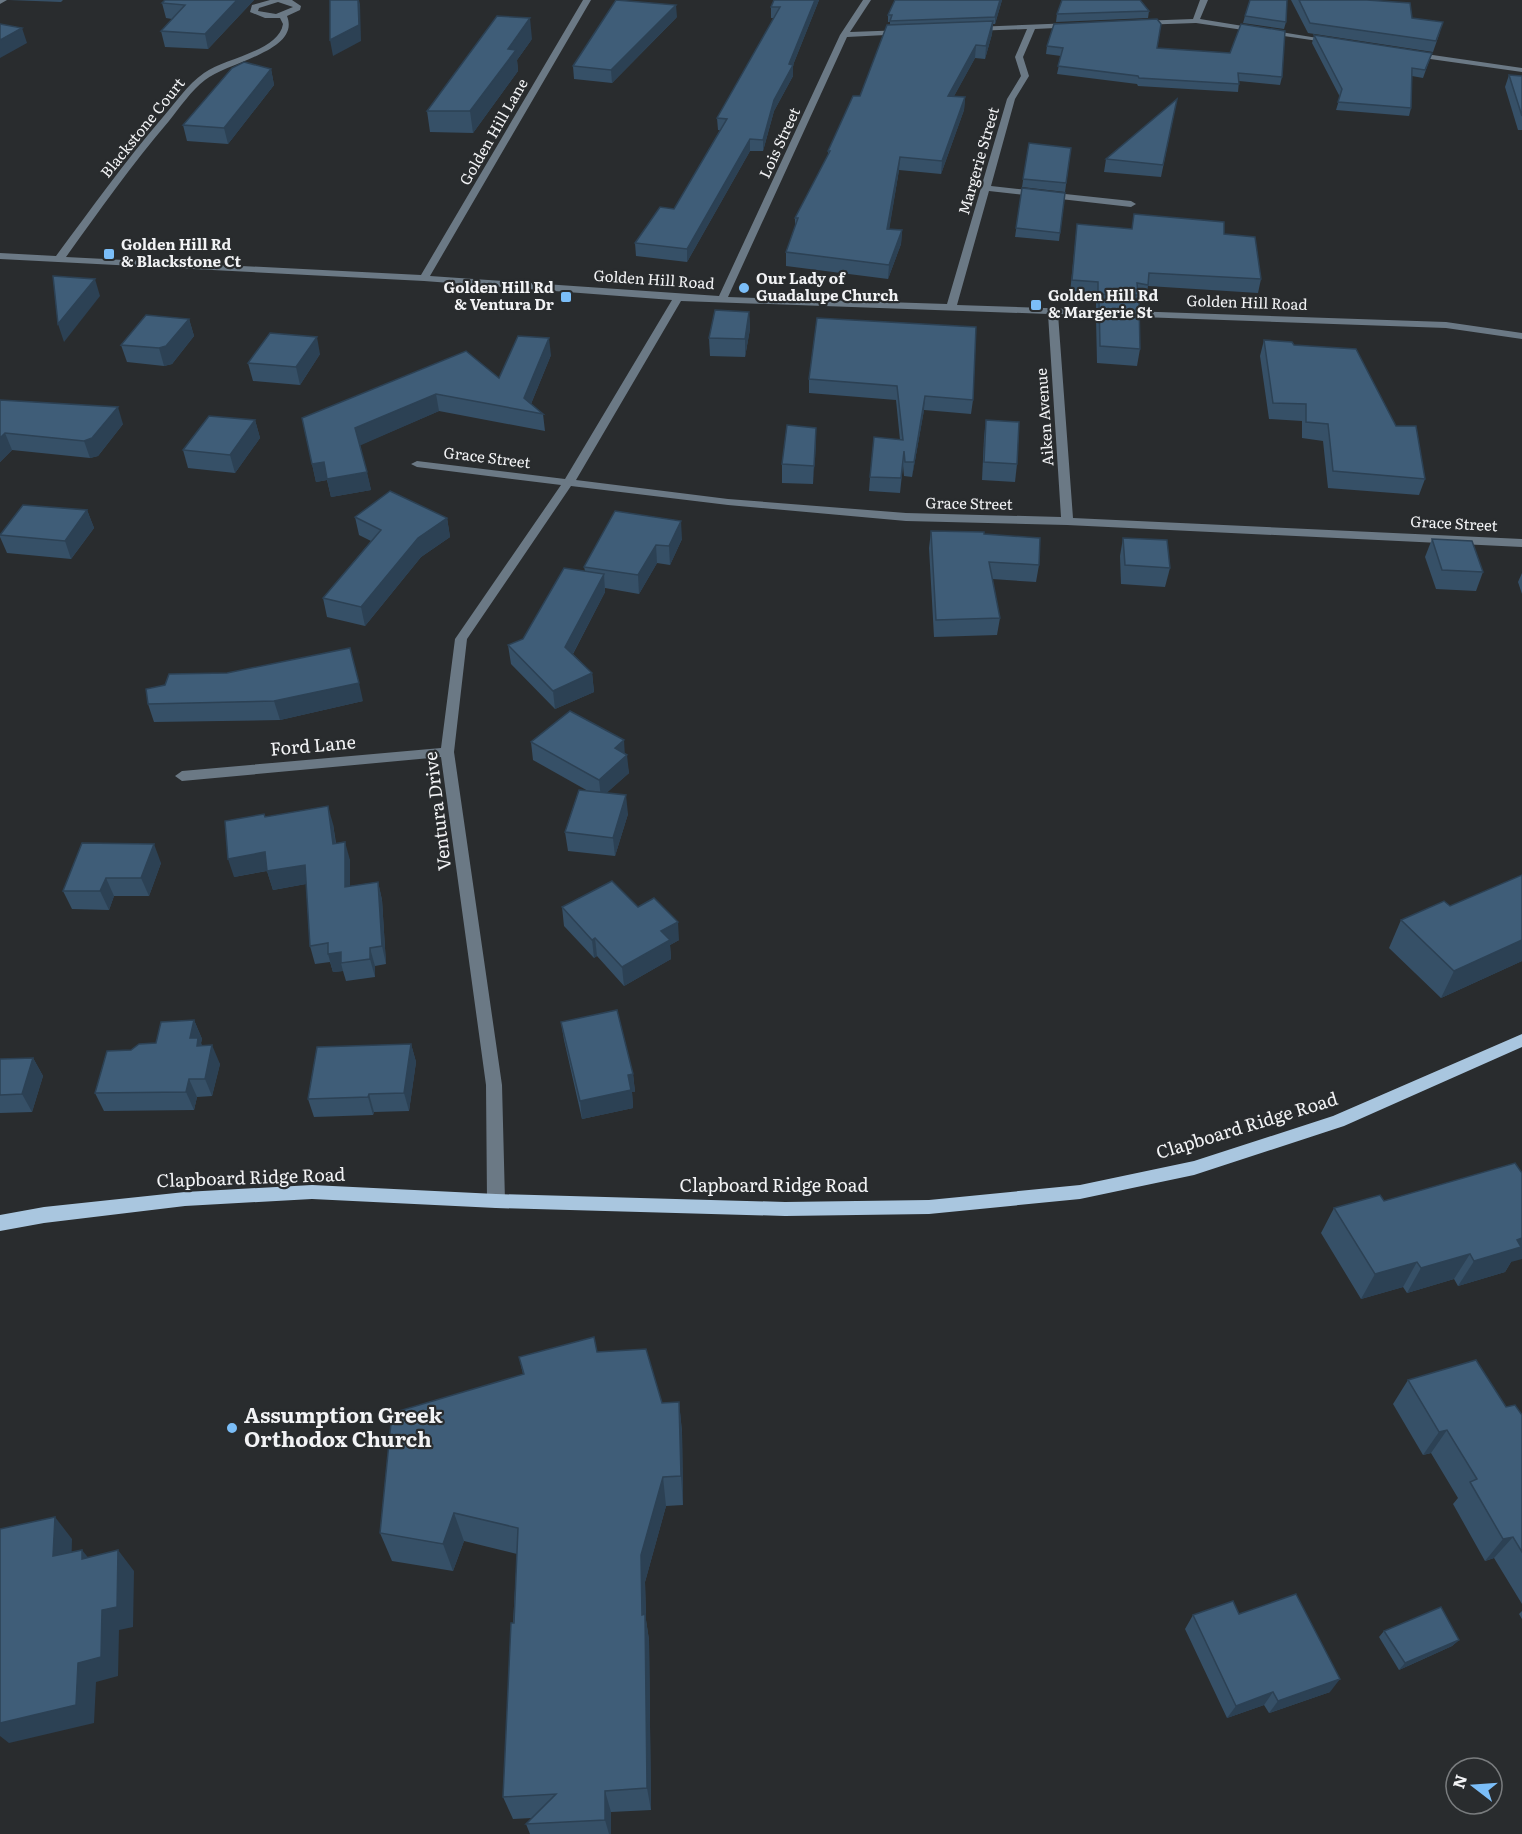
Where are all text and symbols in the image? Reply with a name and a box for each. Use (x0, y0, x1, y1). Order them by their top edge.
street label: Blackstone Court (94, 72, 190, 182)
street label: Golden Hill Lane (453, 73, 533, 189)
street label: Lois Street (752, 103, 805, 182)
street label: Margerie Street (951, 104, 1004, 217)
place label: Golden Hill Rd & Blackstone Ct (121, 232, 241, 272)
marker: Golden Hill Rd & Blackstone Ct (102, 247, 116, 261)
street label: Golden Hill Road (593, 263, 715, 294)
place label: Our Lady of Guadalupe Church (756, 266, 899, 306)
place label: Golden Hill Rd & Ventura Dr (444, 275, 554, 315)
marker: Our Lady of Guadalupe Church (737, 281, 751, 295)
place label: Golden Hill Rd & Margerie St (1048, 283, 1159, 323)
street label: Golden Hill Road (1186, 288, 1308, 315)
marker: Golden Hill Rd & Ventura Dr (559, 290, 573, 304)
marker: Golden Hill Rd & Margerie St (1029, 298, 1043, 312)
street label: Aiken Avenue (1029, 367, 1058, 467)
street label: Grace Street (442, 440, 532, 473)
street label: Grace Street (925, 490, 1013, 515)
street label: Grace Street (1410, 509, 1498, 536)
street label: Ford Lane (269, 727, 357, 762)
street label: Ventura Drive (416, 750, 457, 872)
street label: Clapboard Ridge Road (1152, 1084, 1341, 1165)
street label: Clapboard Ridge Road (156, 1160, 346, 1193)
street label: Clapboard Ridge Road (680, 1171, 868, 1198)
place label: Assumption Greek Orthodox Church (244, 1398, 444, 1453)
marker: Assumption Greek Orthodox Church (225, 1421, 239, 1435)
north arrow (1444, 1756, 1504, 1816)
text: N (1445, 1771, 1472, 1791)

